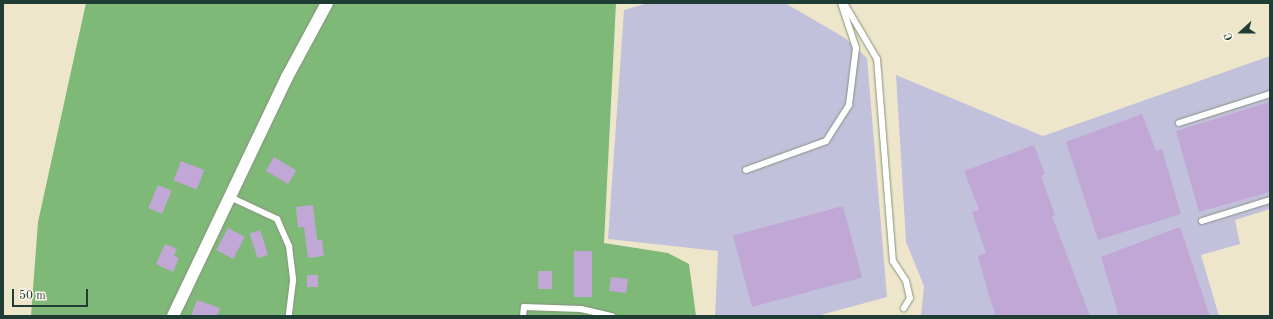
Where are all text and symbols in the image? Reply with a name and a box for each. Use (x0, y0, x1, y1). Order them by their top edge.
north arrow (1221, 12, 1261, 52)
text: С (1223, 31, 1236, 42)
scale bar (14, 281, 90, 307)
text: 50 m (19, 290, 46, 302)

